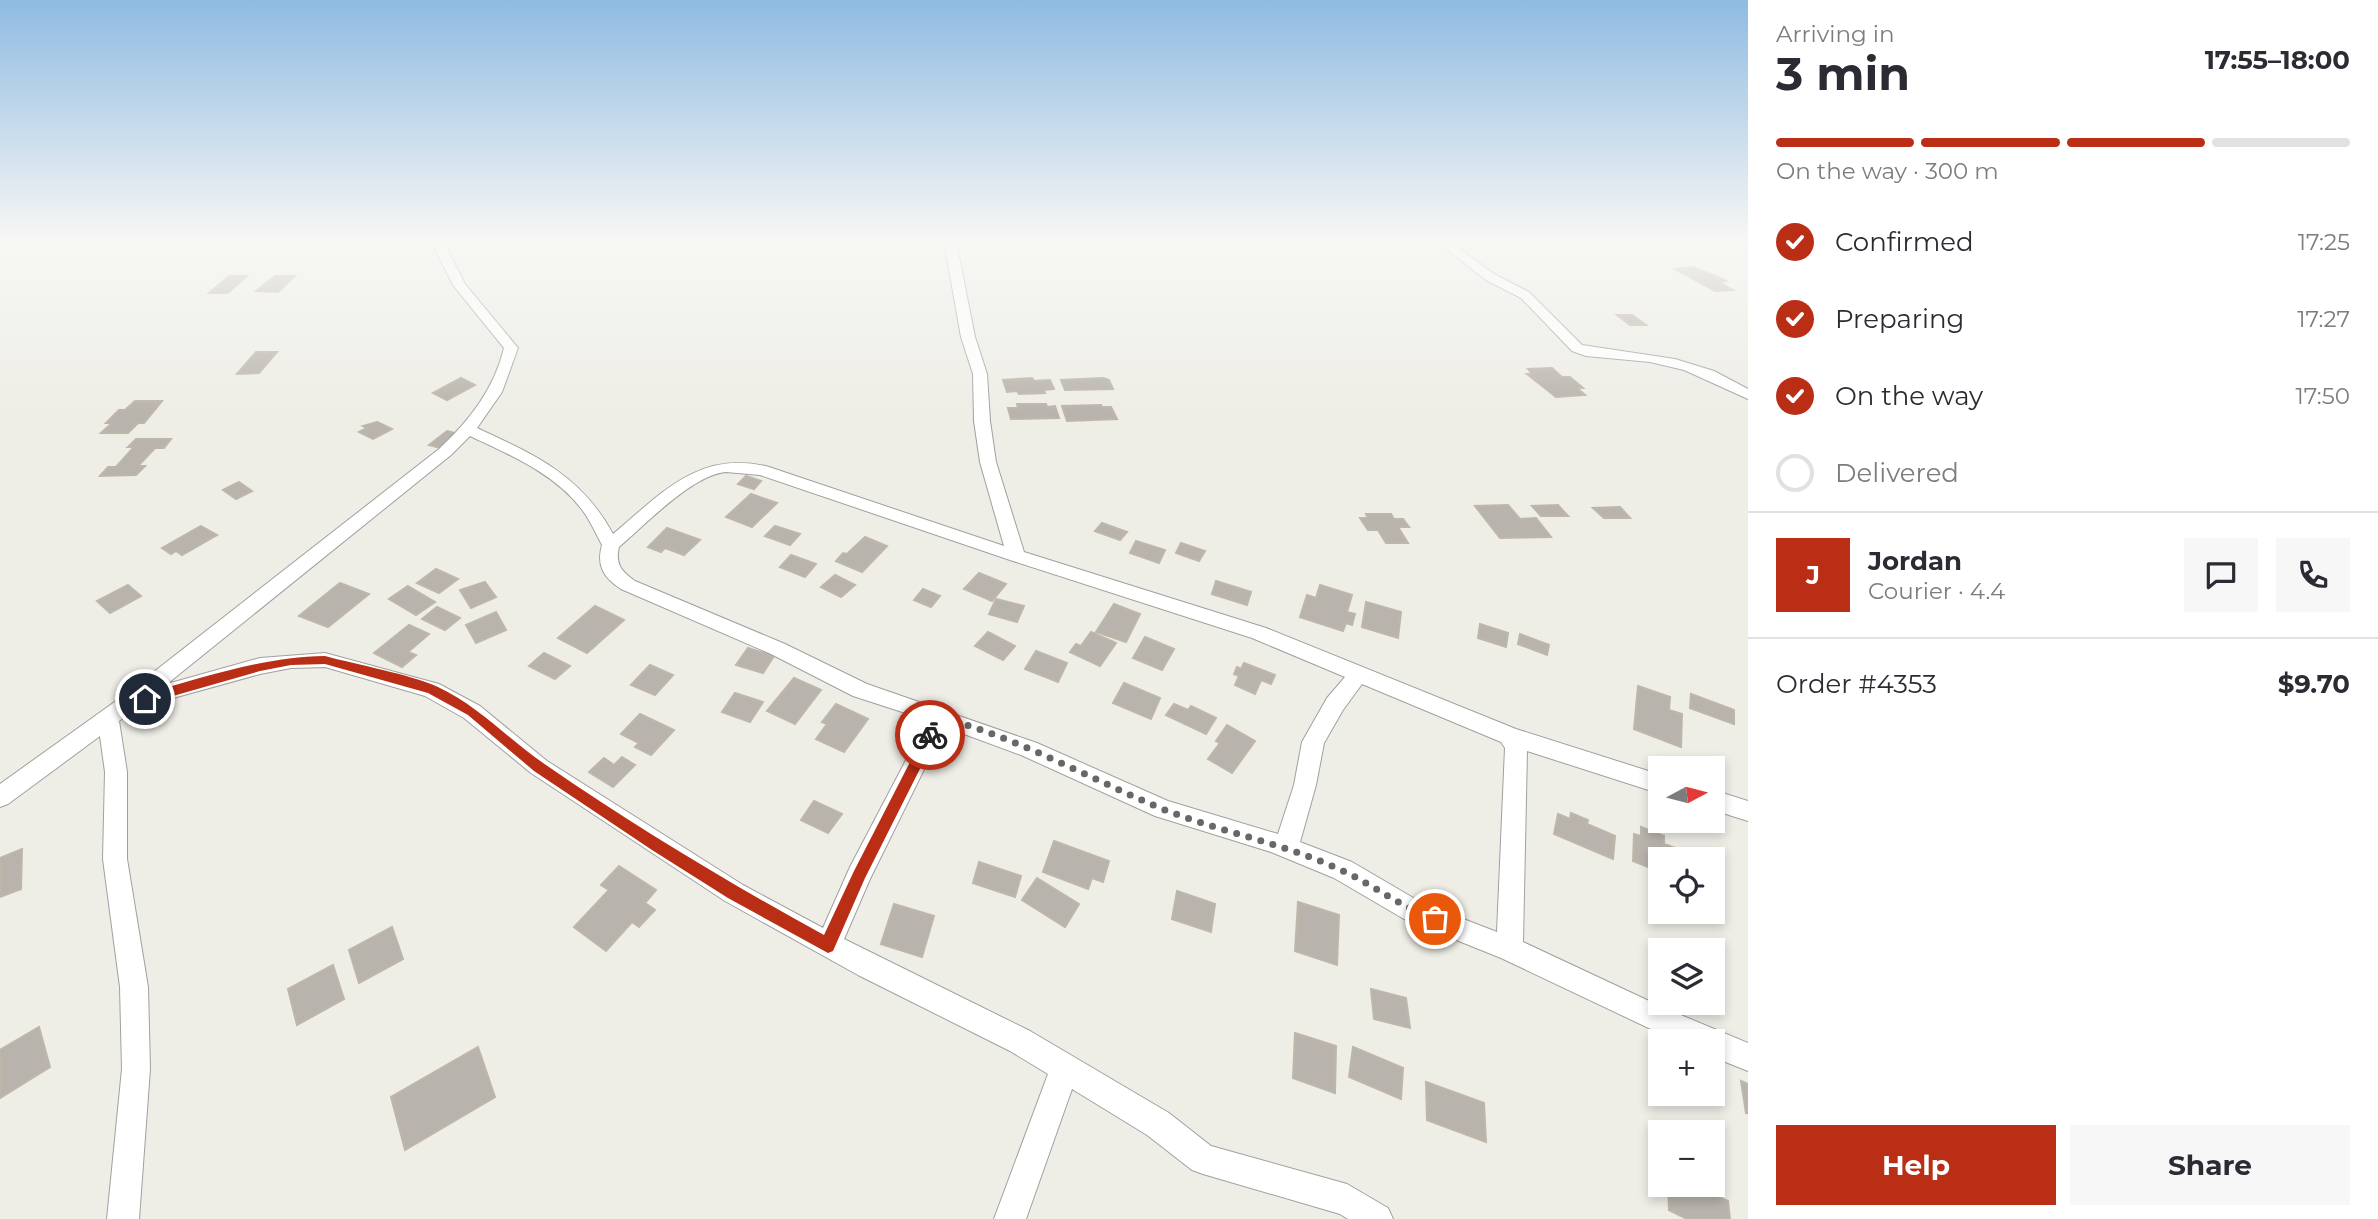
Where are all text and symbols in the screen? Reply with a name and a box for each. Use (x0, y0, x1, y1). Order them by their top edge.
text: Arriving in (1776, 20, 1895, 48)
text: 17:55–18:00 (2205, 44, 2350, 76)
text: 3 min (1776, 45, 1910, 102)
text: On the way · 300 m (1776, 157, 1999, 185)
icon: check (1776, 223, 1814, 261)
text: Confirmed (1835, 226, 1974, 258)
text: 17:25 (2298, 228, 2350, 256)
icon: check (1776, 300, 1814, 338)
text: Preparing (1835, 303, 1964, 335)
text: 17:27 (2297, 305, 2350, 333)
icon: check (1776, 377, 1814, 415)
text: On the way (1835, 380, 1983, 412)
text: 17:50 (2295, 382, 2350, 410)
text: Delivered (1835, 457, 1959, 489)
button: chat (2184, 538, 2258, 612)
button: phone (2276, 538, 2350, 612)
text: Jordan (1868, 545, 1962, 577)
text: J (1806, 559, 1820, 591)
text: Courier · 4.4 (1868, 577, 2005, 605)
text: Order #4353 (1776, 668, 1937, 700)
text: $9.70 (2278, 668, 2350, 700)
pin (115, 669, 175, 729)
icon: home (126, 680, 164, 718)
courier (895, 700, 965, 770)
icon: bike (911, 716, 949, 754)
north arrow (1648, 756, 1726, 833)
map controls (1648, 756, 1725, 1197)
button: locate (1648, 847, 1725, 924)
pin (1405, 889, 1465, 949)
icon: bag (1416, 900, 1454, 938)
button: layers (1648, 938, 1725, 1015)
button: + (1648, 1029, 1725, 1106)
button: − (1648, 1120, 1725, 1197)
button: Help (1776, 1125, 2056, 1205)
button: Share (2070, 1125, 2350, 1205)

